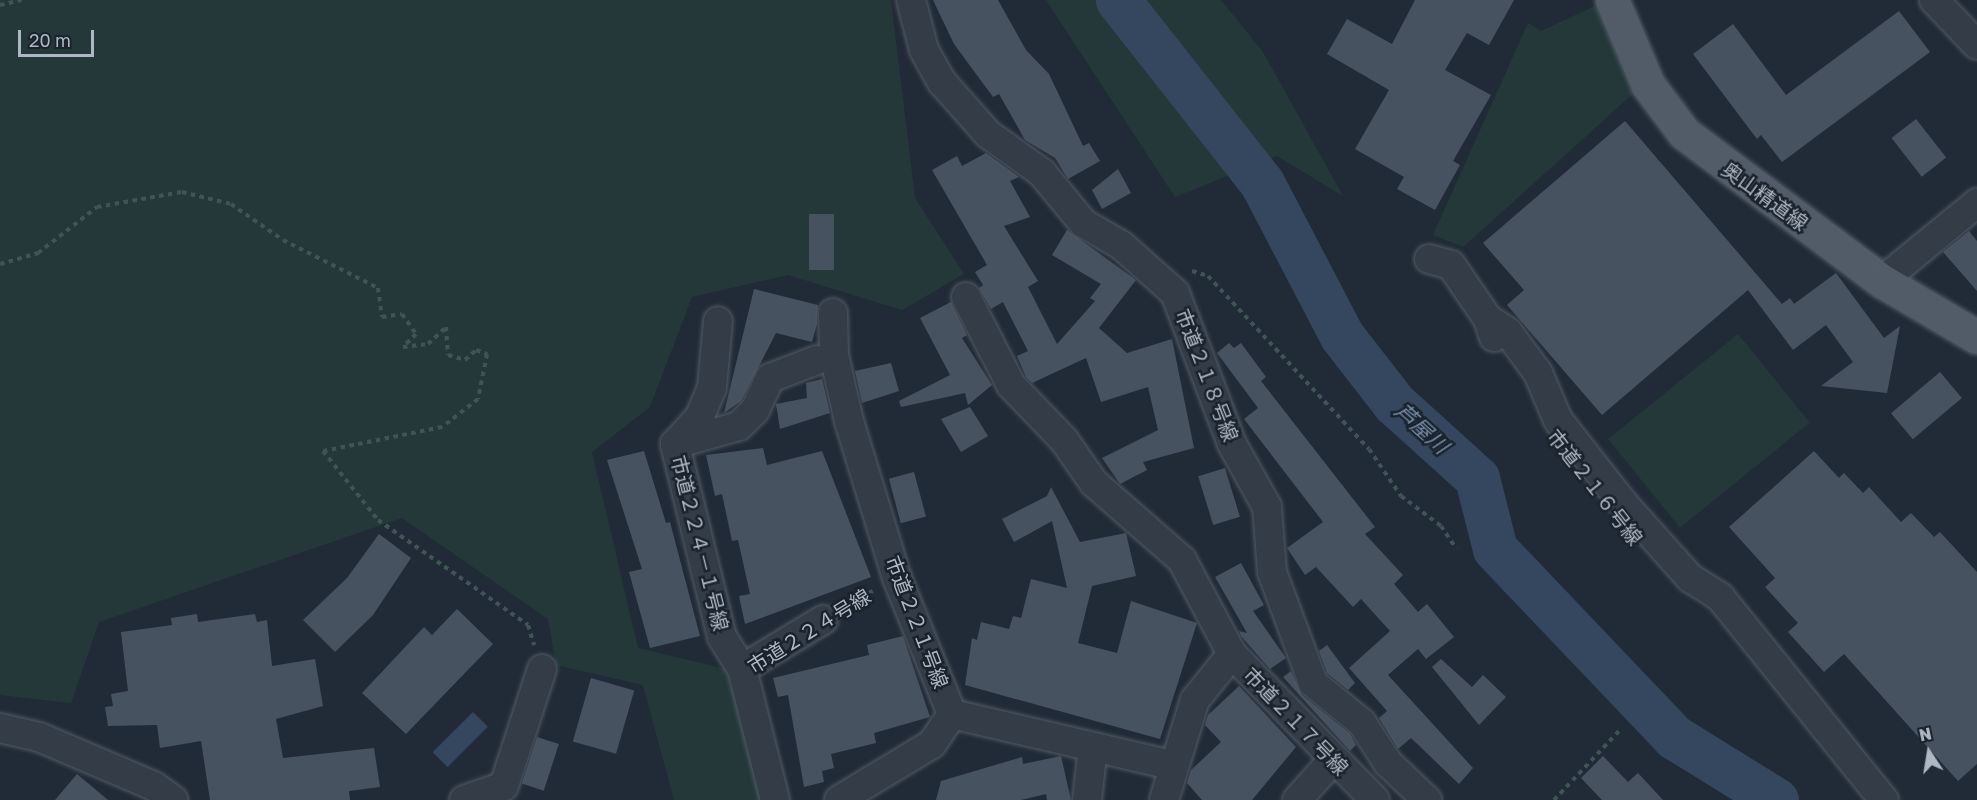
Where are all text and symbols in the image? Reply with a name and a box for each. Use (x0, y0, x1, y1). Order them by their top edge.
scale bar (21, 18, 98, 56)
text: 20 m (29, 29, 71, 51)
street label: 奥山精道線 (1717, 157, 1813, 235)
street label: 市道２１８号線 (1171, 305, 1243, 445)
water label: 芦屋川 (1390, 398, 1454, 458)
street label: 市道２１６号線 (1542, 424, 1648, 550)
street label: 市道２２４－１号線 (667, 453, 733, 633)
street label: 市道２２１号線 (881, 552, 953, 692)
street label: 市道２２４号線 (743, 584, 875, 678)
street label: 市道２１７号線 (1239, 662, 1353, 780)
north arrow (1899, 722, 1959, 782)
text: N (1917, 723, 1933, 745)

